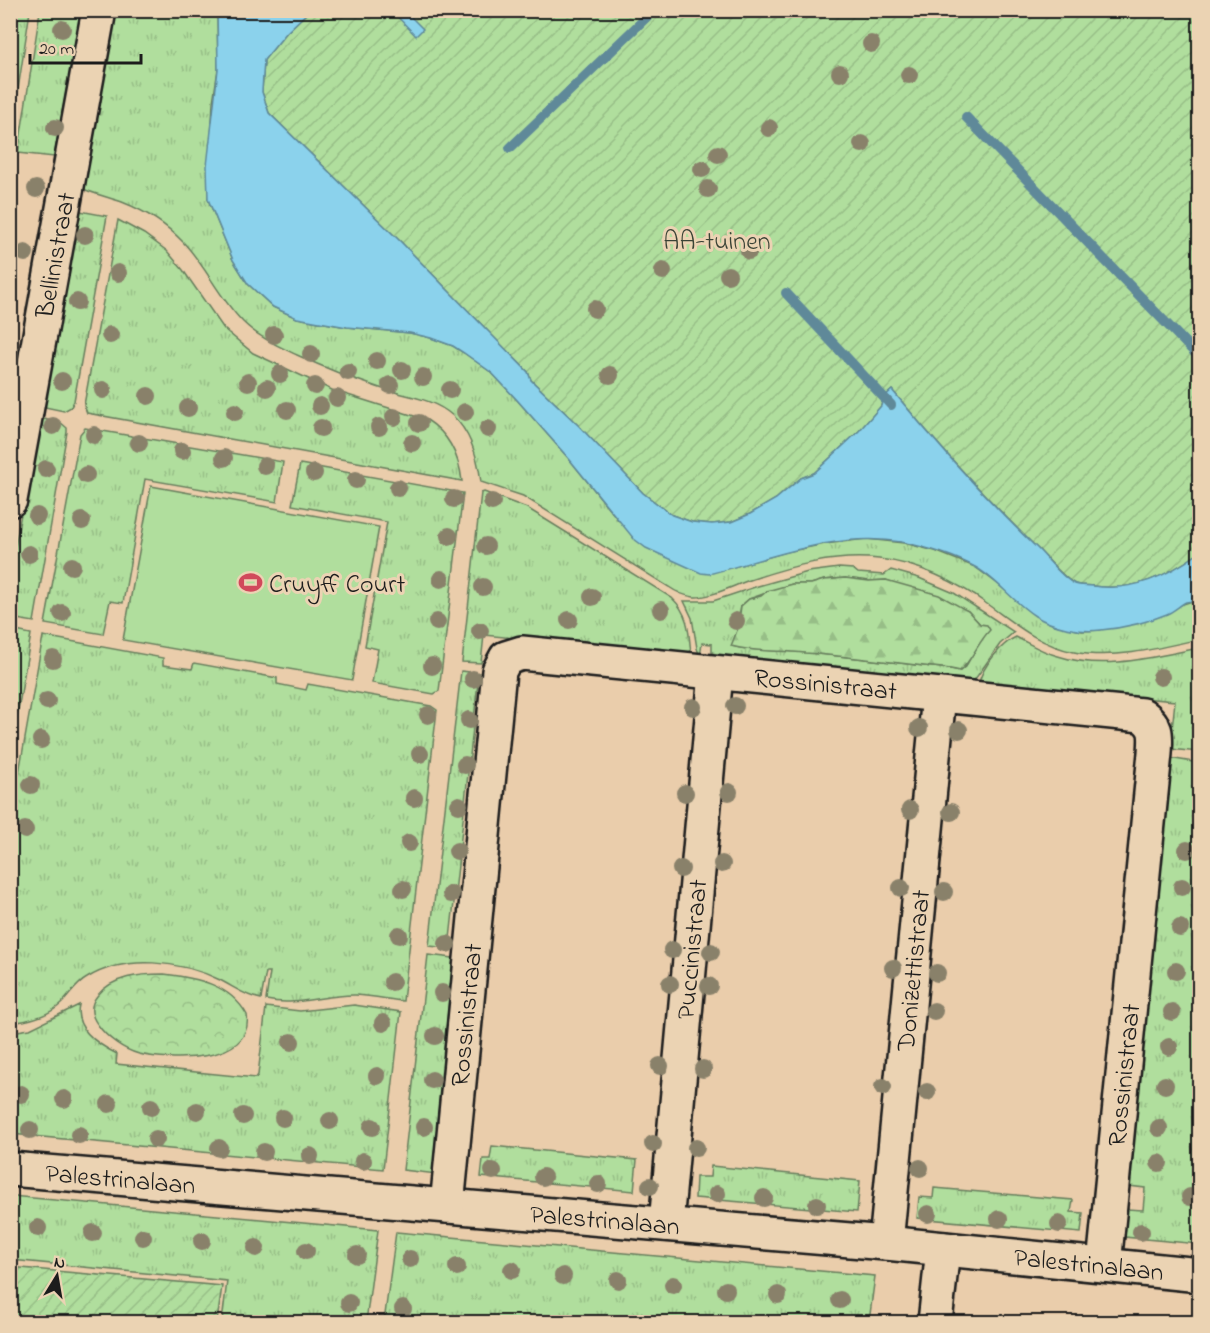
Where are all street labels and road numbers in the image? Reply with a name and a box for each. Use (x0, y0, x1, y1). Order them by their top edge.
street label: Bellinistraat (27, 189, 88, 322)
street label: Rossinistraat (752, 660, 899, 712)
street label: Puccinistraat (669, 877, 719, 1021)
street label: Donizettistraat (889, 888, 942, 1054)
street label: Rossinistraat (443, 942, 494, 1088)
street label: Rossinistraat (1100, 1002, 1152, 1149)
street label: Palestrinalaan (44, 1156, 197, 1207)
street label: Palestrinalaan (528, 1197, 681, 1248)
street label: Palestrinalaan (1012, 1240, 1165, 1293)

